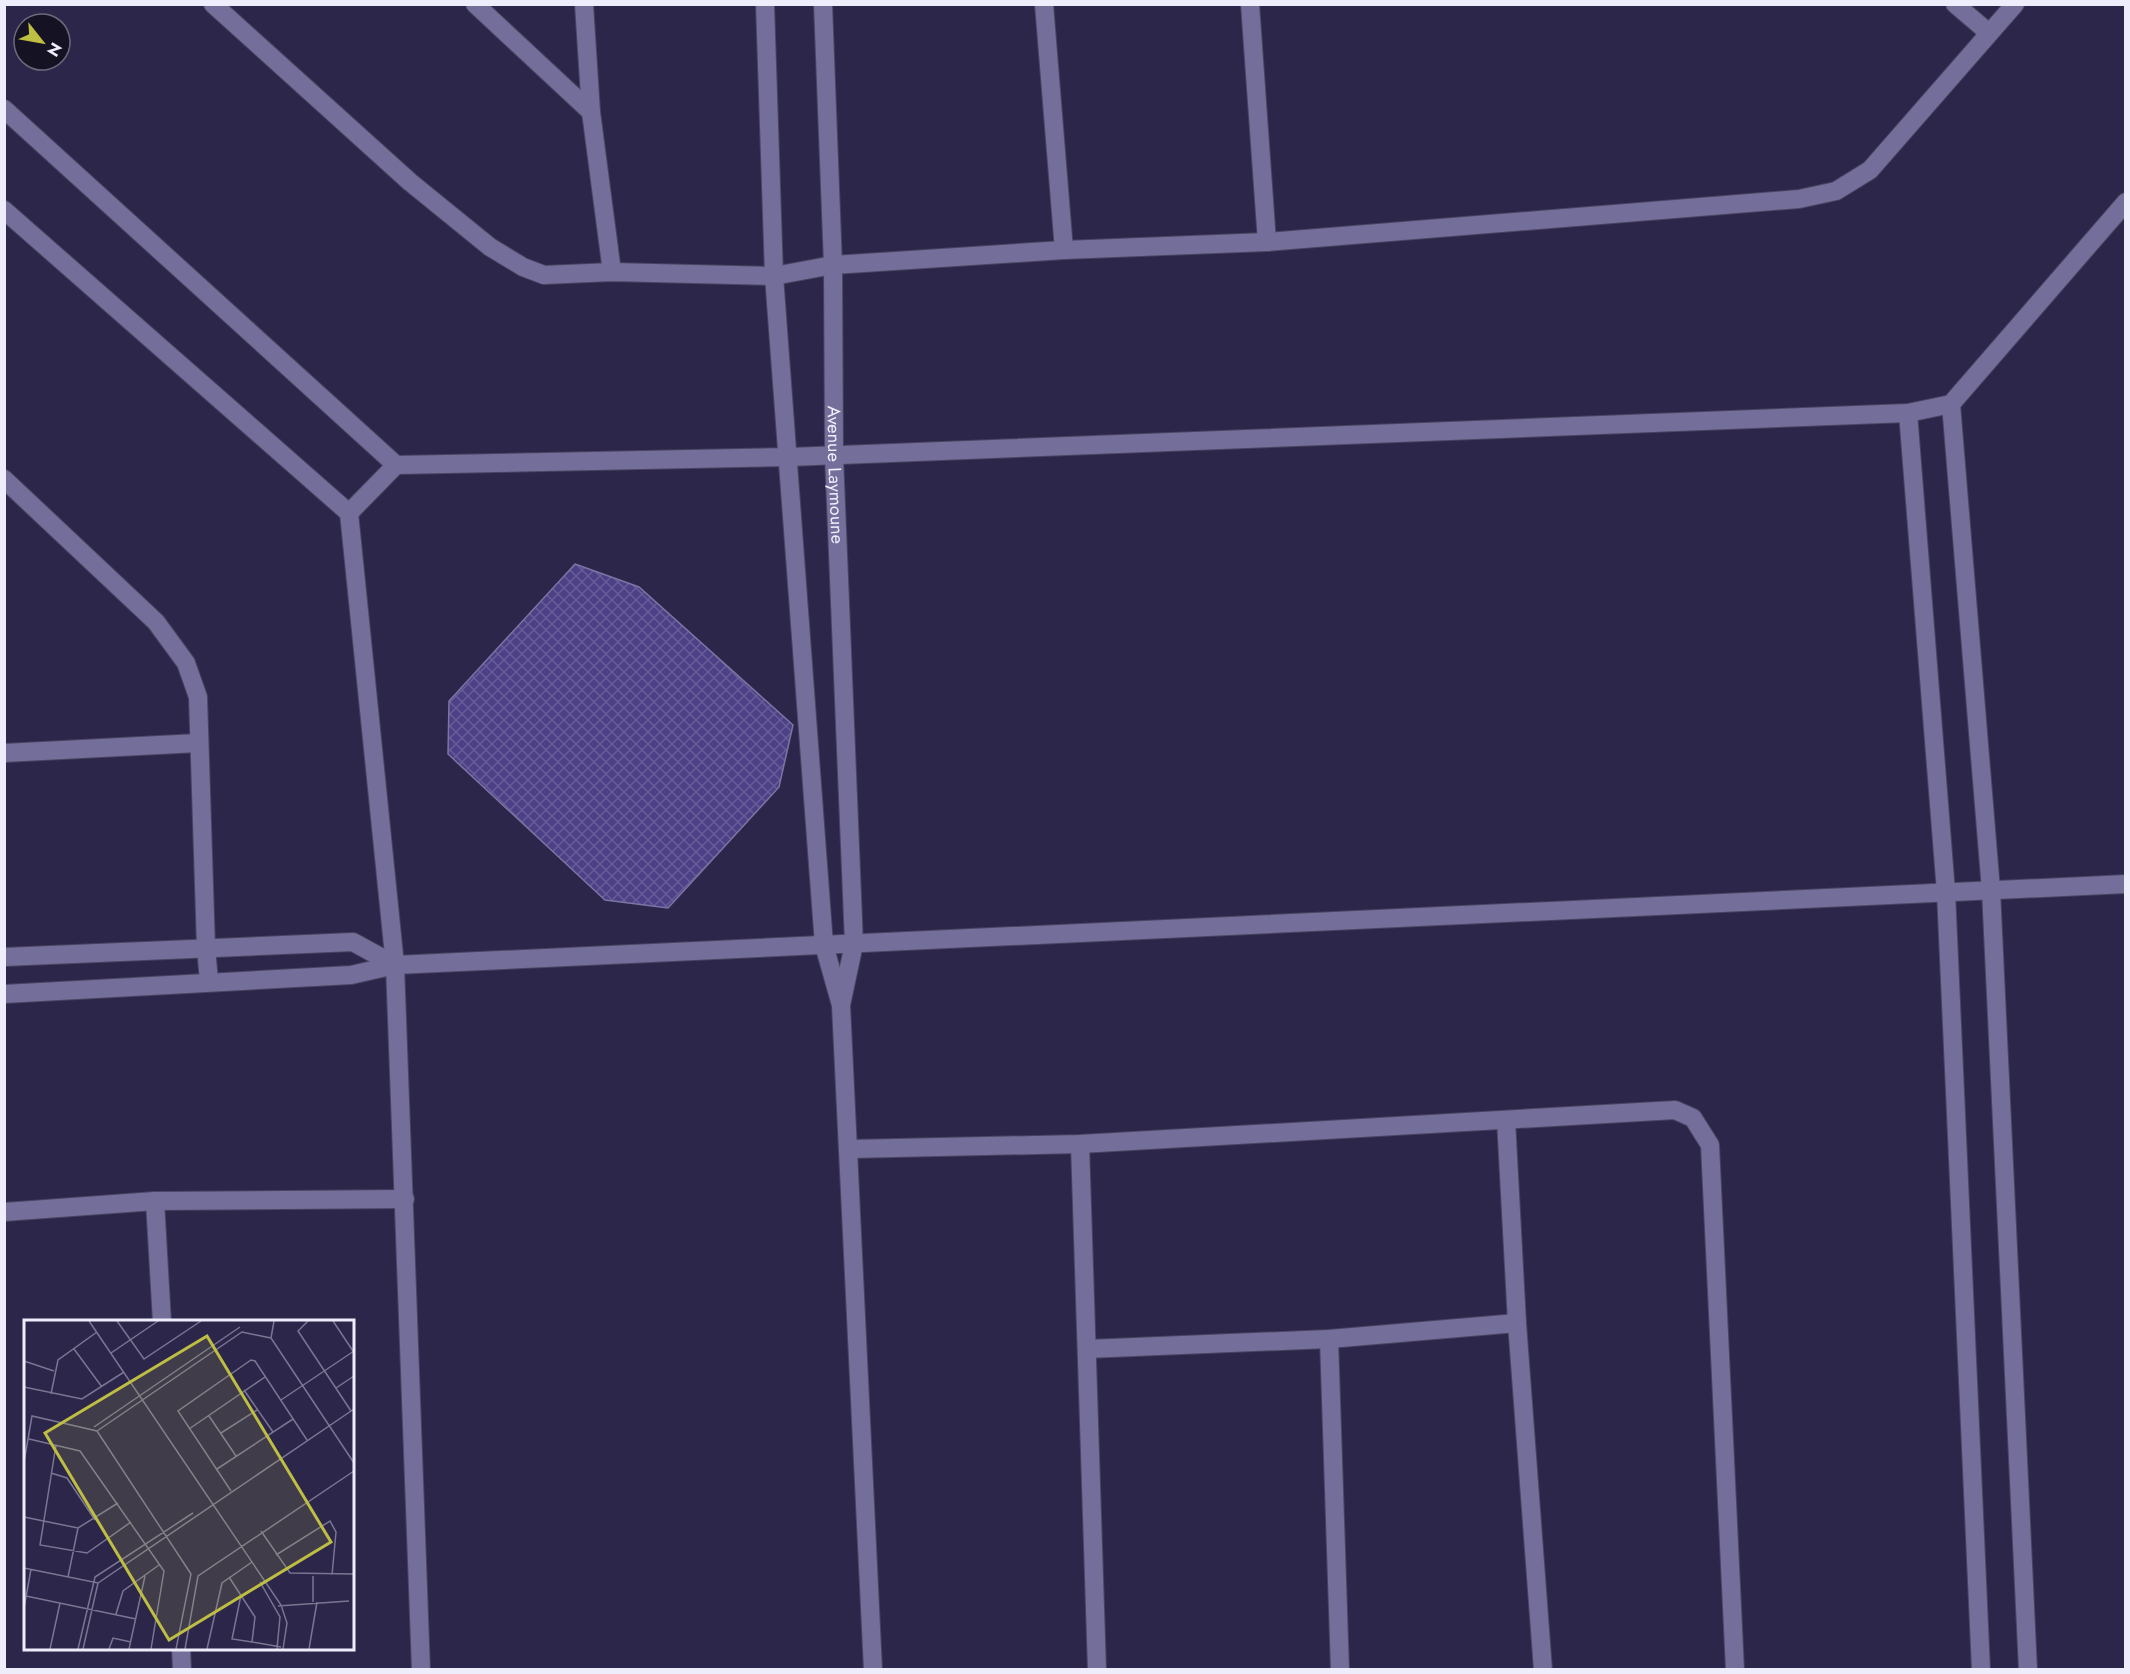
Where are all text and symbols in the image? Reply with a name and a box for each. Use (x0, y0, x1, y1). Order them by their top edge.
north arrow (12, 12, 72, 72)
text: N (41, 38, 68, 61)
street label: Avenue Laymoune (821, 406, 851, 544)
inset map (24, 1320, 354, 1650)

